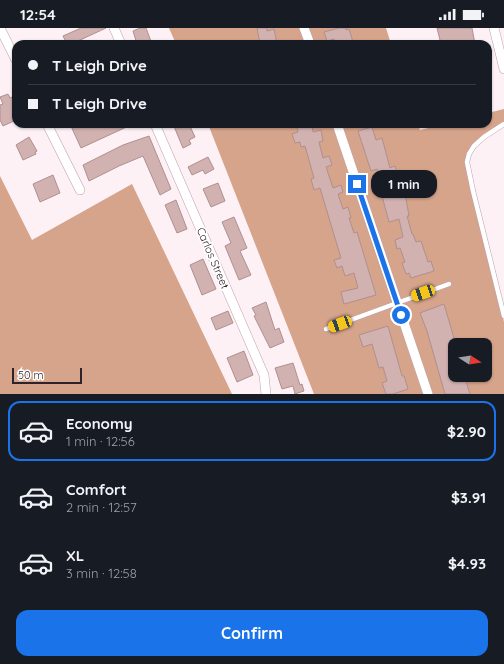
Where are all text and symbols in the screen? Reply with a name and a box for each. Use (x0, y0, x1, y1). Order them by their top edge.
text: 12:54 (20, 5, 56, 24)
text: T Leigh Drive (52, 56, 147, 75)
text: T Leigh Drive (52, 94, 147, 113)
callout: 1 min (371, 170, 437, 198)
route end (348, 175, 366, 193)
text: 1 min (388, 176, 420, 192)
street label: Carlos Street (194, 225, 232, 291)
car (410, 283, 436, 303)
route start (392, 306, 410, 324)
car (327, 314, 353, 334)
north arrow (448, 338, 492, 382)
map controls (448, 338, 492, 382)
scale bar (12, 366, 82, 385)
text: 50 m (18, 368, 44, 382)
icon: car (18, 413, 54, 449)
text: Economy (66, 414, 133, 433)
text: $2.90 (447, 422, 486, 441)
text: 1 min · 12:56 (66, 433, 135, 449)
icon: car (18, 479, 54, 515)
text: Comfort (66, 480, 127, 499)
text: $3.91 (451, 488, 486, 507)
text: 2 min · 12:57 (66, 499, 137, 515)
icon: car (18, 545, 54, 581)
text: XL (66, 546, 84, 565)
text: $4.93 (448, 554, 486, 573)
text: 3 min · 12:58 (66, 565, 137, 581)
button: Confirm (16, 610, 488, 656)

